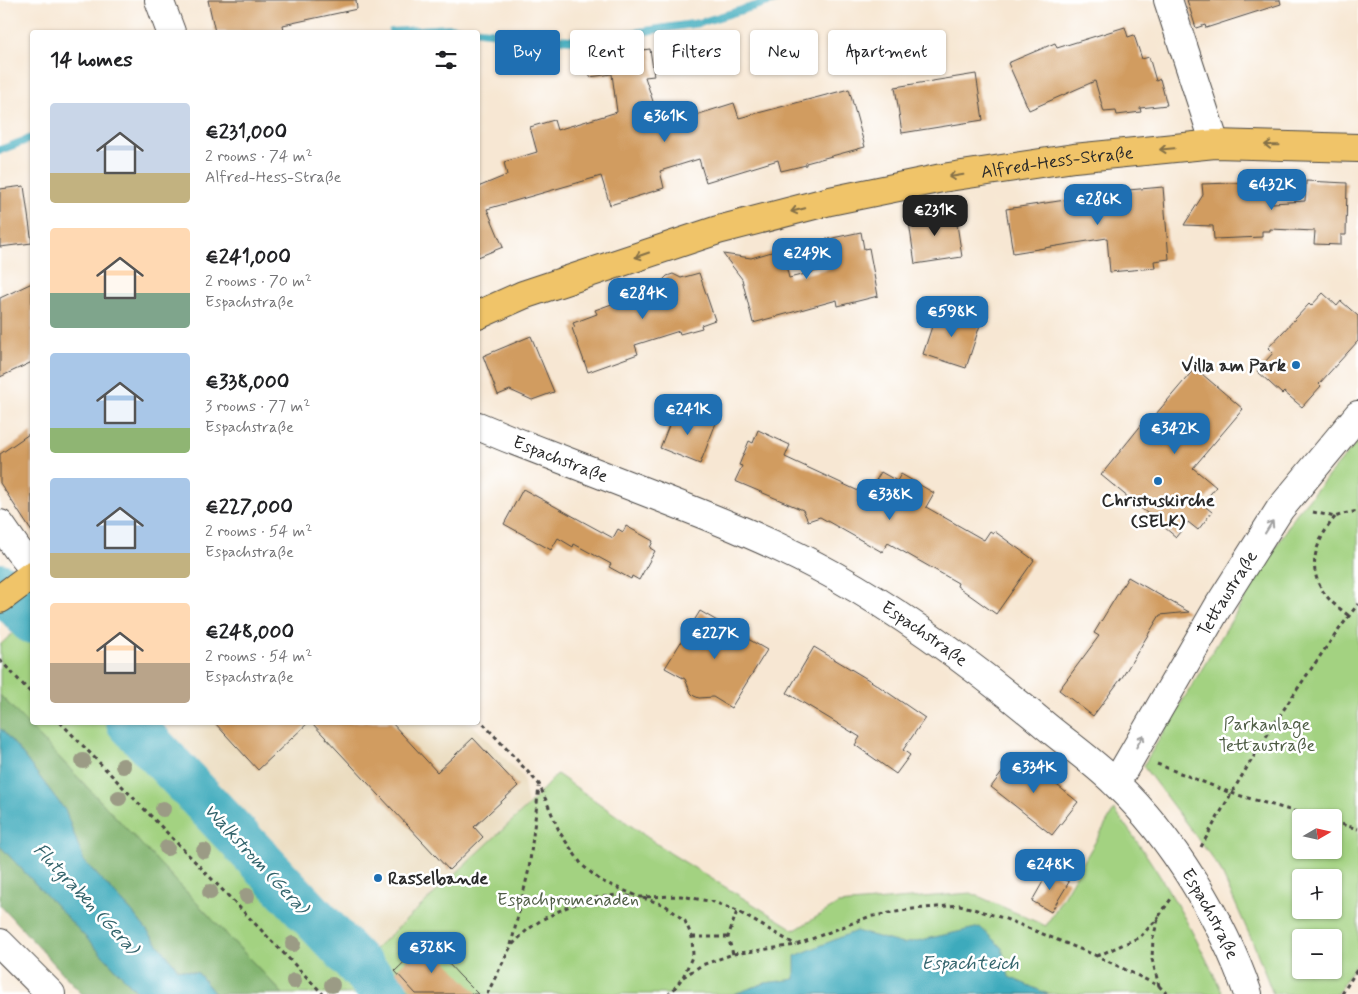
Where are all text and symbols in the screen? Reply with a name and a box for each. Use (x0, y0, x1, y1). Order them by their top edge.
chip: Buy (495, 30, 560, 75)
chip: Rent (570, 30, 644, 75)
chip: Filters (654, 30, 740, 75)
chip: New (750, 30, 818, 75)
chip: Apartment (828, 30, 946, 75)
text: 14 homes (50, 46, 133, 74)
icon: filters (432, 46, 460, 74)
pin: €361K (630, 100, 700, 143)
text: €361K (643, 106, 687, 127)
text: €231,000 (205, 118, 287, 146)
icon: home (90, 123, 150, 183)
one-way arrow (1264, 140, 1280, 150)
street label: Alfred-Hess-Straße (979, 141, 1135, 185)
one-way arrow (1159, 144, 1175, 154)
text: 2 rooms · 74 m² (205, 146, 313, 167)
text: Alfred-Hess-Straße (205, 167, 341, 188)
pin: €432K (1237, 168, 1307, 211)
one-way arrow (949, 171, 965, 181)
text: €432K (1248, 174, 1296, 195)
pin: €286K (1063, 184, 1133, 226)
text: €286K (1075, 189, 1121, 210)
pin: €231K (900, 194, 970, 237)
text: €231K (914, 200, 956, 221)
one-way arrow (790, 205, 806, 215)
pin: €249K (772, 238, 842, 280)
text: €241,000 (205, 243, 291, 271)
text: €249K (783, 243, 831, 264)
icon: home (90, 248, 150, 308)
one-way arrow (634, 251, 650, 261)
text: 2 rooms · 70 m² (205, 271, 312, 292)
pin: €284K (608, 278, 678, 320)
text: €284K (619, 283, 667, 304)
text: Espachstraße (205, 292, 294, 313)
pin: €598K (917, 296, 987, 338)
text: €598K (927, 301, 977, 322)
place label: Villa am Park (1182, 354, 1286, 378)
marker: Villa am Park (1290, 359, 1302, 371)
text: €338,000 (205, 368, 289, 396)
icon: home (90, 373, 150, 433)
pin: €241K (653, 394, 723, 436)
text: 3 rooms · 77 m² (205, 396, 310, 417)
text: €241K (665, 399, 711, 420)
pin: €342K (1140, 412, 1210, 455)
text: Espachstraße (205, 417, 294, 438)
text: €342K (1151, 418, 1199, 439)
street label: Espachstraße (509, 431, 611, 489)
marker: Christuskirche (SELK) (1152, 475, 1164, 487)
pin: €338K (855, 478, 925, 521)
text: €338K (868, 484, 912, 505)
place label: Christuskirche (SELK) (1101, 489, 1215, 534)
text: €227,000 (205, 493, 293, 521)
icon: home (90, 498, 150, 558)
one-way arrow (1264, 520, 1274, 534)
text: 2 rooms · 54 m² (205, 521, 312, 542)
text: Espachstraße (205, 542, 294, 563)
street label: Tettaustraße (1192, 546, 1264, 641)
street label: Espachstraße (876, 596, 972, 673)
text: €248,000 (205, 618, 294, 646)
pin: €227K (680, 618, 750, 660)
icon: home (90, 623, 150, 683)
text: €227K (691, 623, 739, 644)
text: 2 rooms · 54 m² (205, 646, 312, 667)
text: Espachstraße (205, 667, 294, 688)
park label: Parkanlage Tettaustraße (1219, 713, 1316, 758)
one-way arrow (1136, 735, 1146, 749)
pin: €334K (999, 752, 1069, 794)
text: €334K (1011, 757, 1057, 778)
water label: Walkstrom (Gera) (198, 798, 315, 921)
north arrow (1292, 809, 1342, 859)
map controls (1292, 809, 1342, 979)
water label: Flutgraben (Gera) (28, 838, 146, 962)
pin: €248K (1015, 848, 1085, 891)
text: €248K (1026, 854, 1074, 875)
street label: Espachstraße (1175, 864, 1244, 963)
place label: Rasselbande (388, 867, 488, 891)
button: + (1292, 869, 1342, 919)
marker: Rasselbande (372, 872, 384, 884)
park label: Espachpromenaden (497, 888, 639, 912)
button: − (1292, 929, 1342, 979)
pin: €328K (397, 932, 467, 974)
text: €328K (409, 937, 455, 958)
water label: Espachteich (921, 951, 1019, 976)

